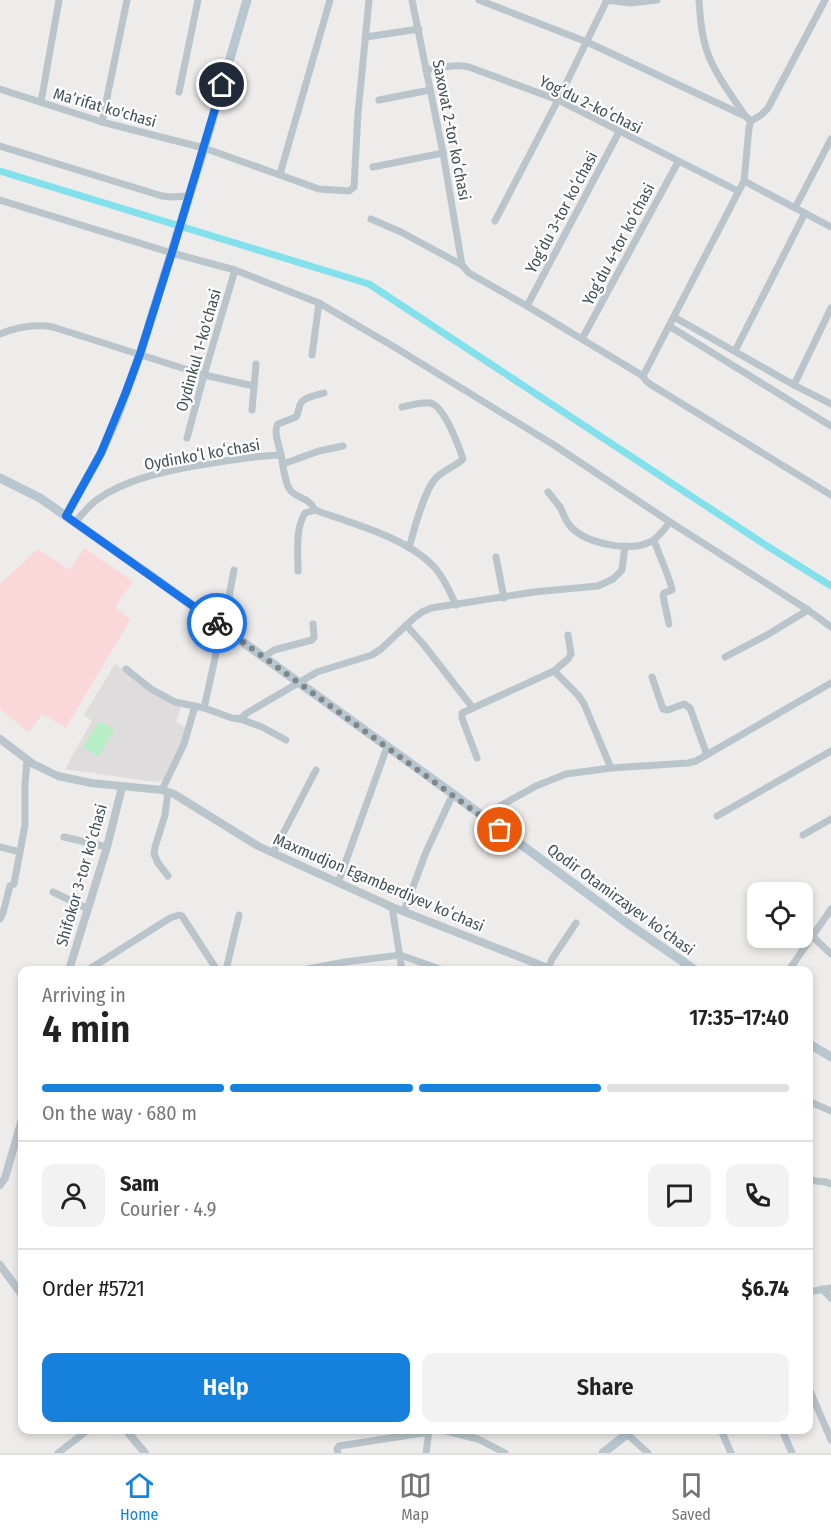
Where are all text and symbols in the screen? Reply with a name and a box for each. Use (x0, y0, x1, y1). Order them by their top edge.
street label: Saxovat 2-tor koʻchasi (429, 58, 474, 202)
pin (196, 59, 247, 110)
icon: home (205, 68, 238, 101)
street label: Yogʻdu 2-koʻchasi (536, 71, 645, 138)
street label: Maʼrifat ko'chasi (51, 84, 159, 131)
street label: Yogʻdu 3-tor koʻchasi (521, 148, 602, 276)
street label: Yogʻdu 4-tor koʻchasi (578, 180, 659, 309)
street label: Oydinkul 1-ko'chasi (172, 287, 225, 414)
street label: Oydinkoʻl koʻchasi (143, 435, 262, 474)
courier (187, 593, 247, 653)
icon: bike (201, 607, 234, 640)
street label: Shifokor 3-tor koʼchasi (52, 802, 111, 949)
pin (474, 804, 525, 855)
icon: bag (483, 813, 516, 846)
street label: Maxmudjon Egamberdiyev koʻchasi (271, 829, 487, 936)
street label: Qodir Otamirzayev koʻchasi (543, 840, 698, 959)
map controls (747, 882, 813, 948)
button: locate (747, 882, 813, 948)
text: Arriving in (42, 983, 126, 1007)
text: 17:35–17:40 (689, 1004, 789, 1031)
text: 4 min (42, 1006, 131, 1052)
text: On the way · 680 m (42, 1101, 197, 1125)
button: person (42, 1164, 105, 1227)
button: chat (648, 1164, 711, 1227)
button: phone (726, 1164, 789, 1227)
text: Sam (120, 1170, 159, 1197)
text: Courier · 4.9 (120, 1197, 216, 1221)
text: Order #5721 (42, 1275, 145, 1302)
text: $6.74 (742, 1275, 789, 1302)
button: Help (42, 1353, 410, 1422)
button: Share (422, 1353, 789, 1422)
tab: Home (120, 1469, 158, 1524)
tab: Map (399, 1469, 432, 1524)
tab: Saved (672, 1469, 711, 1524)

